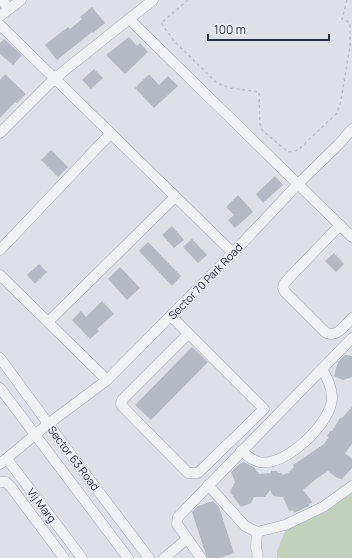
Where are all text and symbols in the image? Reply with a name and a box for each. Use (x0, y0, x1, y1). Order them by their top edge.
scale bar (208, 16, 329, 42)
text: 100 m (214, 21, 246, 38)
street label: Sector 70 Park Road (165, 240, 245, 322)
street label: Sector 63 Road (45, 423, 103, 493)
street label: Vij Marg (24, 485, 60, 525)

